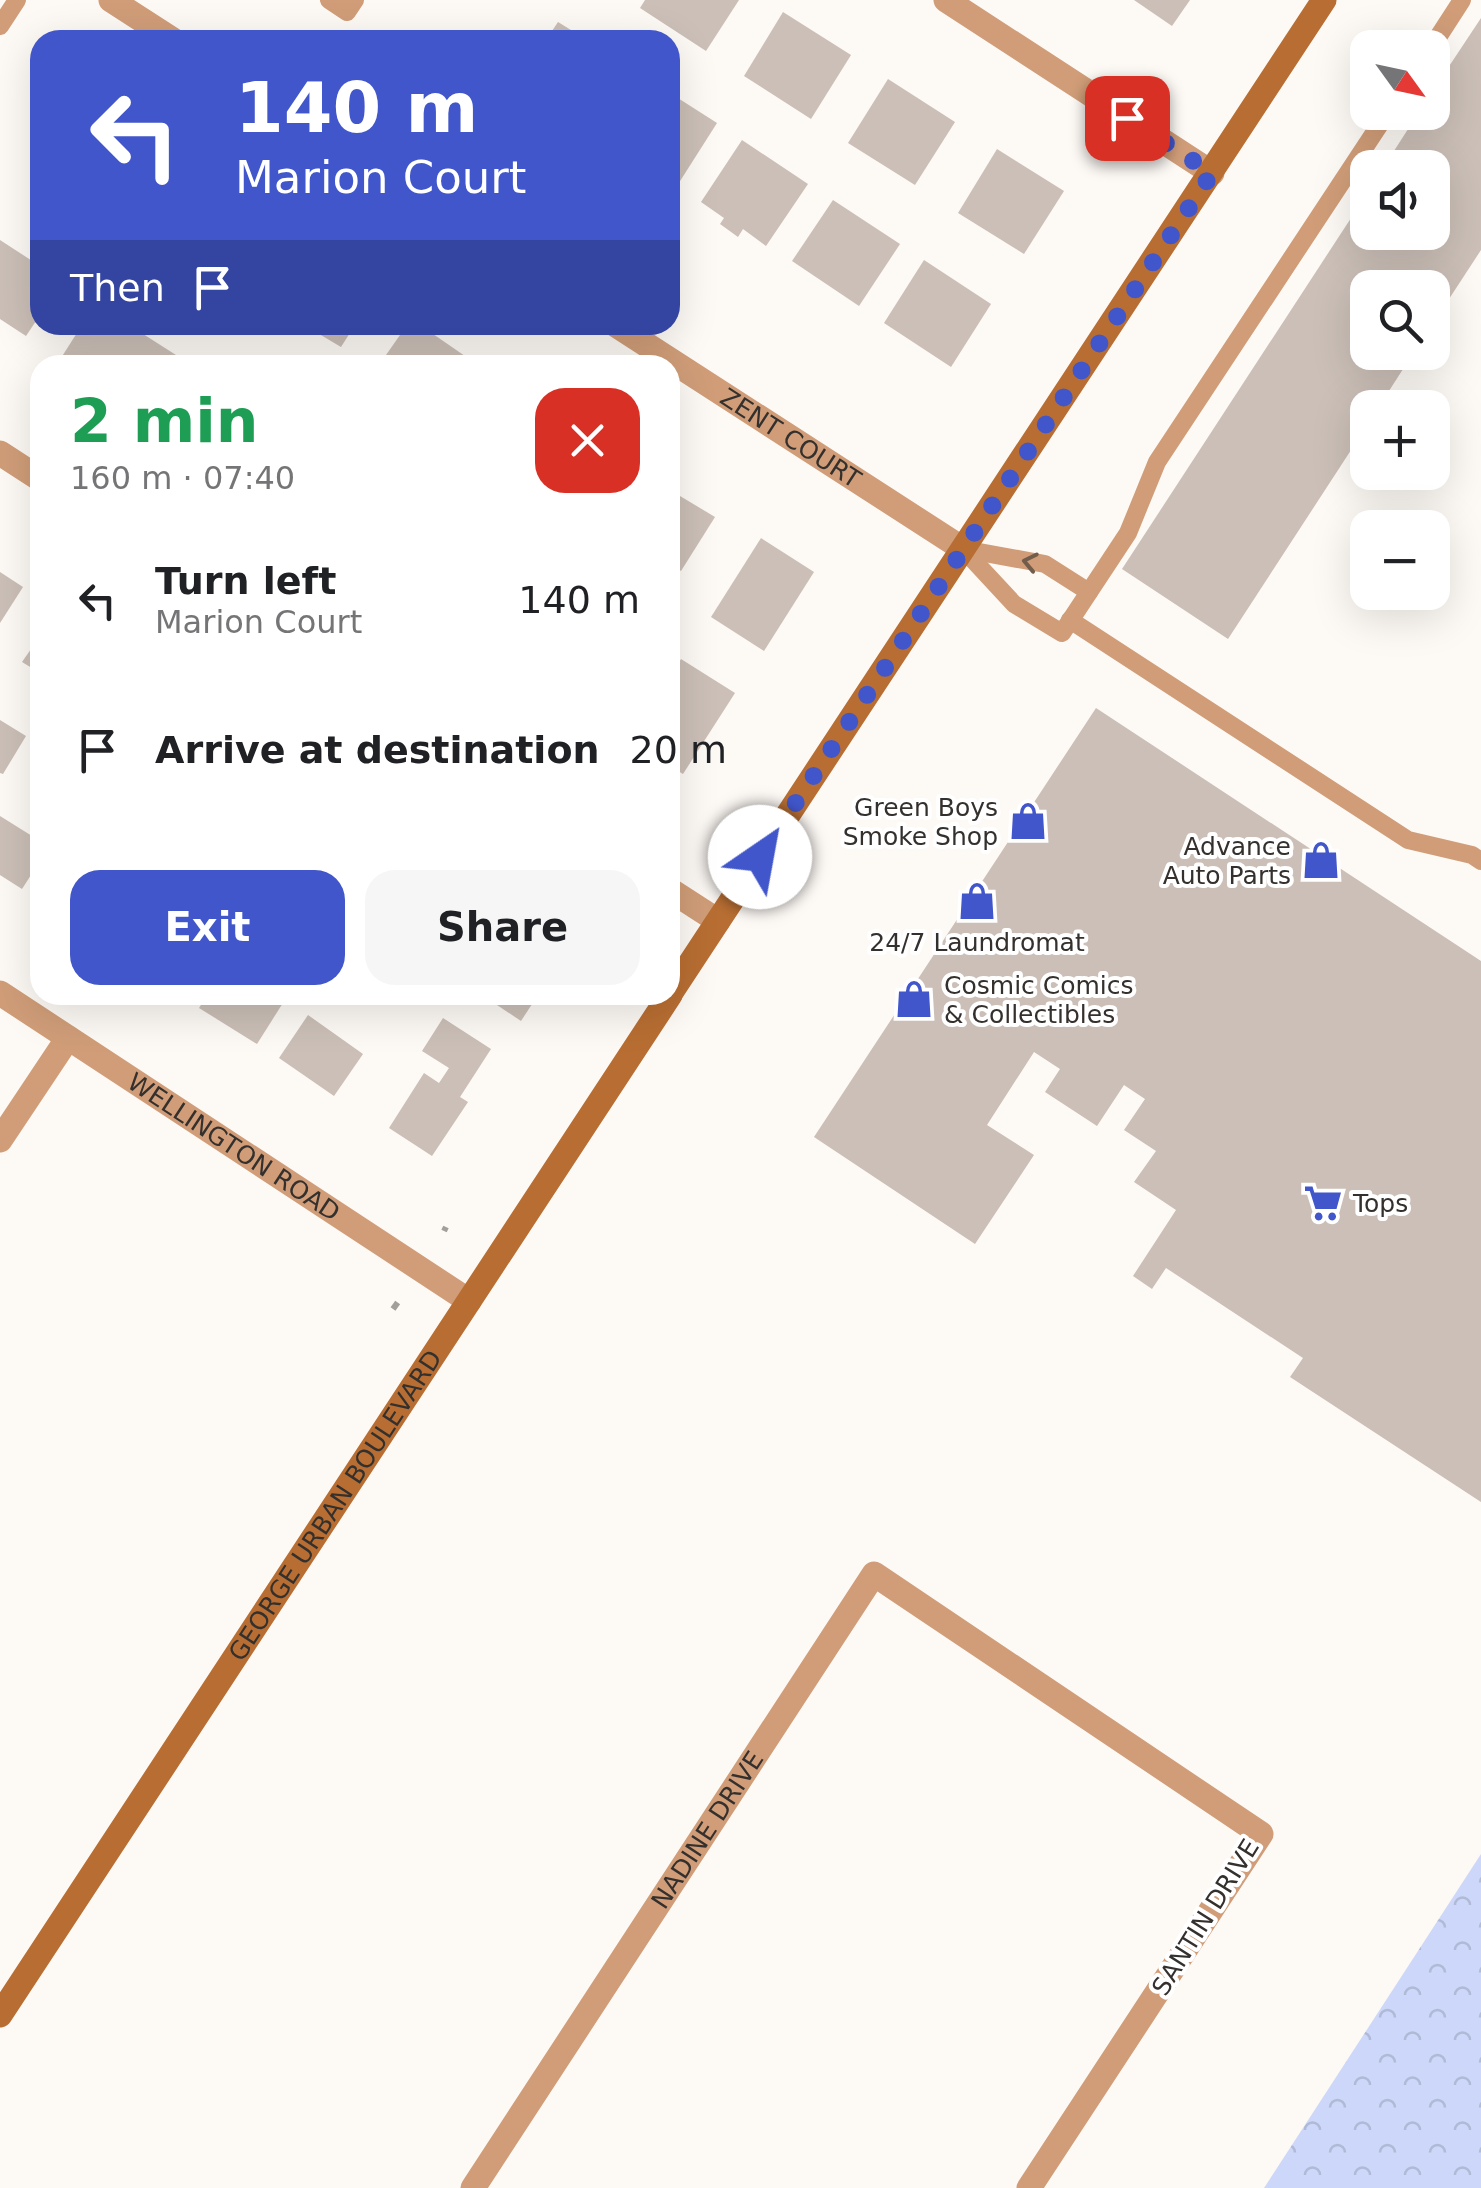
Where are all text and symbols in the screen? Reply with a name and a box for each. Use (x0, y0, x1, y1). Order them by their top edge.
north arrow (1350, 30, 1450, 130)
map controls (1350, 30, 1450, 610)
text: 140 m (235, 67, 478, 149)
icon: left (70, 70, 200, 200)
pin (1085, 76, 1170, 161)
icon: arrive (1100, 91, 1155, 146)
button: sound (1350, 150, 1450, 250)
text: Marion Court (235, 151, 526, 204)
icon: arrive (185, 260, 240, 315)
text: Then (70, 266, 165, 310)
button: search (1350, 270, 1450, 370)
street label: ZENT COURT (715, 382, 867, 495)
text: 2 min (70, 386, 258, 456)
button: close (535, 388, 640, 493)
button: + (1350, 390, 1450, 490)
text: 160 m · 07:40 (70, 459, 295, 497)
button: − (1350, 510, 1450, 610)
one-way arrow (1022, 552, 1039, 573)
text: Turn left (155, 559, 336, 603)
icon: left (70, 573, 125, 628)
text: 140 m (518, 578, 640, 622)
text: Marion Court (155, 603, 362, 641)
icon: arrive (70, 723, 125, 778)
text: Arrive at destination (155, 728, 600, 772)
text: 20 m (630, 728, 727, 772)
place label: Green Boys Smoke Shop (843, 793, 998, 851)
shop icon: Green Boys Smoke Shop (1007, 800, 1049, 842)
position arrow (708, 805, 812, 909)
place label: Advance Auto Parts (1163, 832, 1291, 890)
shop icon: Advance Auto Parts (1300, 839, 1342, 881)
button: Exit (70, 870, 345, 985)
button: Share (365, 870, 640, 985)
shop icon: 24/7 Laundromat (956, 880, 998, 922)
place label: 24/7 Laundromat (869, 928, 1085, 957)
place label: Cosmic Comics & Collectibles (944, 971, 1134, 1029)
shop icon: Cosmic Comics & Collectibles (893, 978, 935, 1020)
street label: WELLINGTON ROAD (122, 1067, 345, 1227)
supermarket icon: Tops (1302, 1182, 1344, 1224)
place label: Tops (1352, 1189, 1408, 1218)
street label: GEORGE URBAN BOULEVARD (223, 1345, 448, 1666)
street label: NADINE DRIVE (646, 1746, 769, 1914)
street label: SANTIN DRIVE (1146, 1834, 1265, 2001)

